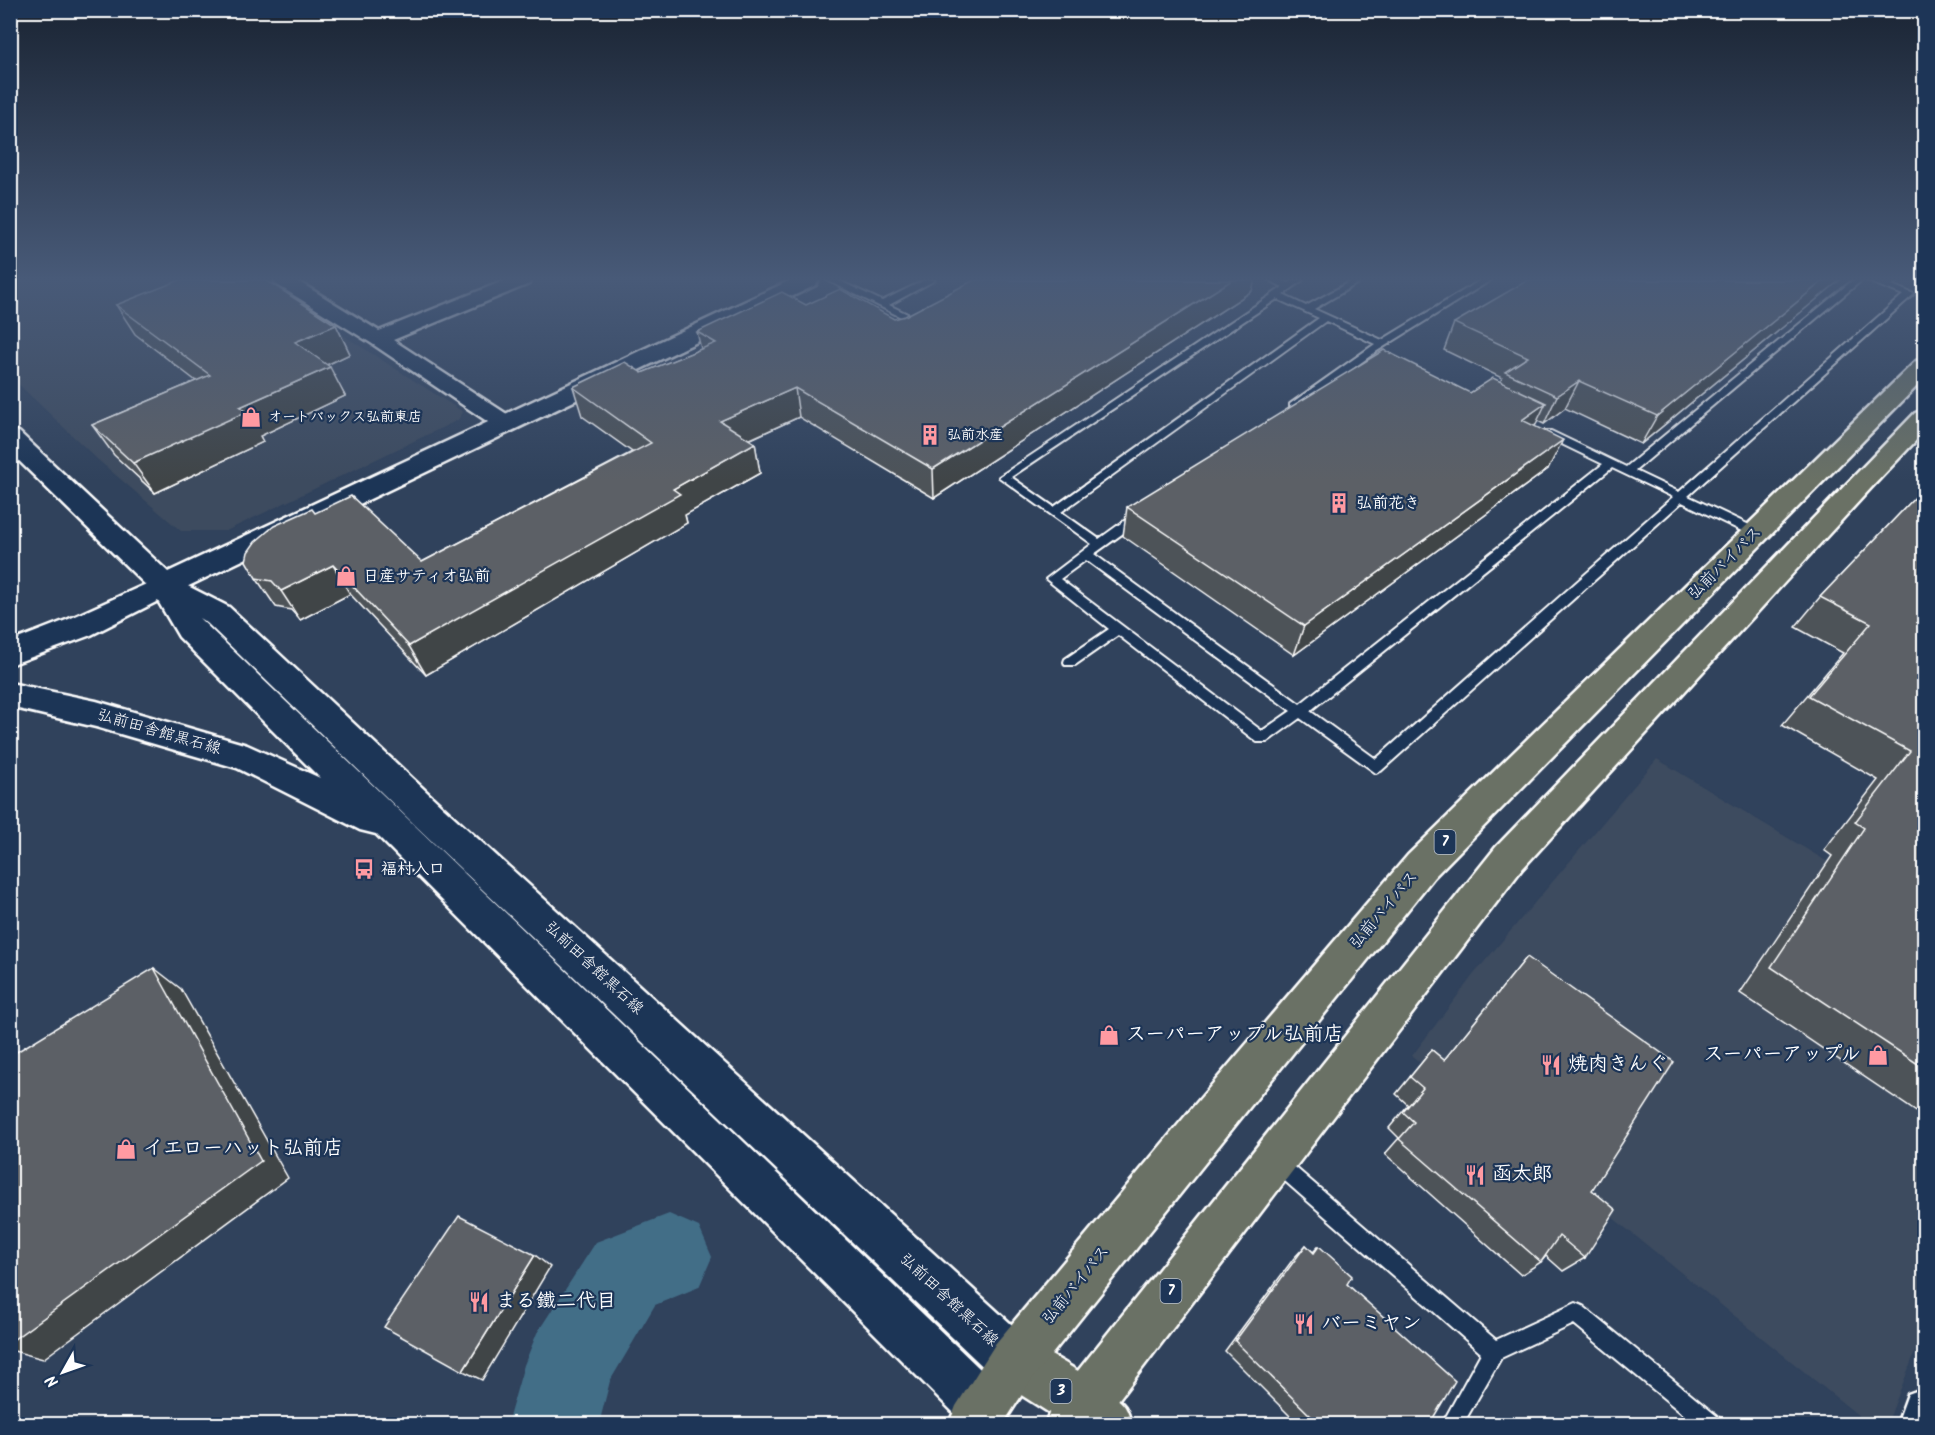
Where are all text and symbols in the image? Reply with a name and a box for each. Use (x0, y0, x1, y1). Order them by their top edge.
shop icon: オートバックス弘前東店 (239, 405, 263, 429)
place label: オートバックス弘前東店 (268, 406, 422, 428)
building icon: 弘前水産 (918, 423, 942, 447)
place label: 弘前水産 (947, 424, 1003, 446)
building icon: 弘前花き (1327, 491, 1351, 515)
place label: 弘前花き (1356, 491, 1420, 516)
street label: 弘前バイパス (1682, 520, 1768, 606)
shop icon: 日産サティオ弘前 (334, 564, 358, 588)
place label: 日産サティオ弘前 (363, 564, 490, 589)
street label: 弘前田舎館黒石線 (94, 702, 224, 762)
road number: 7 (1434, 830, 1456, 854)
bus stop icon: 福村入口 (352, 857, 376, 881)
place label: 福村入口 (381, 857, 445, 882)
street label: 弘前バイパス (1344, 865, 1424, 955)
street label: 弘前田舎館黒石線 (539, 915, 649, 1021)
place label: スーパーアップル弘前店 (1126, 1019, 1344, 1051)
shop icon: スーパーアップル弘前店 (1097, 1023, 1121, 1047)
place label: スーパーアップル (1703, 1039, 1861, 1071)
shop icon: スーパーアップル (1866, 1043, 1890, 1067)
place label: 焼肉きんぐ (1568, 1049, 1668, 1081)
restaurant icon: 焼肉きんぐ (1539, 1053, 1563, 1077)
place label: イエローハット弘前店 (143, 1133, 343, 1165)
shop icon: イエローハット弘前店 (114, 1137, 138, 1161)
place label: 函太郎 (1492, 1159, 1552, 1191)
restaurant icon: 函太郎 (1463, 1163, 1487, 1187)
street label: 弘前バイパス (1036, 1240, 1116, 1330)
street label: 弘前田舎館黒石線 (894, 1247, 1004, 1353)
road number: 7 (1160, 1279, 1182, 1303)
place label: まる鐵二代目 (496, 1286, 616, 1318)
restaurant icon: まる鐵二代目 (467, 1290, 491, 1314)
place label: バーミヤン (1321, 1308, 1421, 1340)
restaurant icon: バーミヤン (1292, 1312, 1316, 1336)
north arrow (33, 1342, 93, 1402)
text: N (40, 1369, 65, 1393)
road number: 3 (1050, 1379, 1072, 1403)

